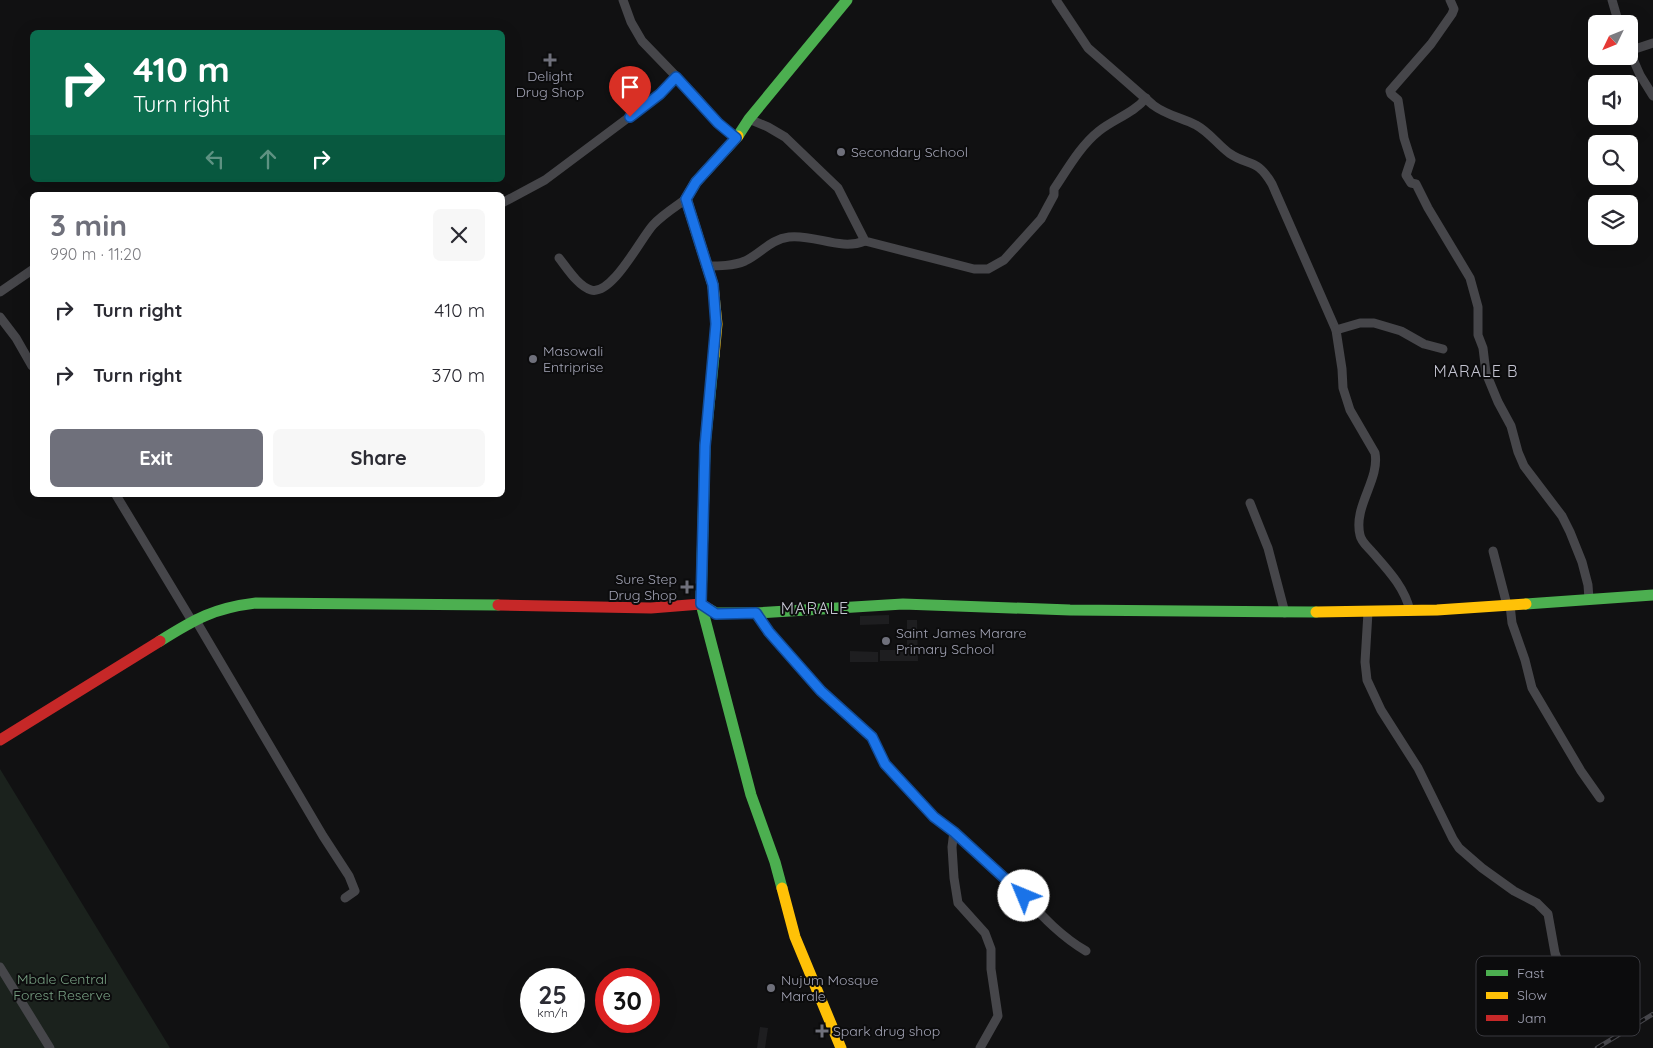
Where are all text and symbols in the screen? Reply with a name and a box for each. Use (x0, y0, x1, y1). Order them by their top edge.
north arrow (1588, 15, 1638, 65)
map controls (1588, 15, 1638, 245)
text: 410 m (133, 47, 230, 91)
icon: right (50, 50, 115, 115)
marker: Delight Drug Shop (544, 54, 556, 66)
pin (609, 66, 651, 117)
place label: Delight Drug Shop (516, 67, 584, 101)
icon: arrive (616, 73, 644, 101)
button: sound (1588, 75, 1638, 125)
text: Turn right (133, 90, 230, 118)
button: search (1588, 135, 1638, 185)
place label: Secondary School (851, 143, 968, 161)
icon: left (201, 145, 229, 173)
icon: ahead (254, 145, 282, 173)
icon: right (307, 145, 335, 173)
marker: Secondary School (835, 146, 847, 158)
button: layers (1588, 195, 1638, 245)
text: 3 min (50, 206, 127, 244)
button: close (433, 209, 485, 261)
text: 990 m · 11:20 (50, 244, 141, 264)
icon: right (50, 296, 78, 324)
text: Turn right (93, 298, 182, 322)
text: 410 m (434, 298, 485, 322)
place label: Masowali Entriprise (543, 342, 604, 376)
marker: Masowali Entriprise (527, 353, 539, 365)
icon: right (50, 361, 78, 389)
district label: MARALE B (1433, 361, 1519, 381)
text: Turn right (93, 363, 182, 387)
text: 370 m (431, 363, 485, 387)
button: Exit (50, 429, 263, 487)
button: Share (273, 429, 485, 487)
place label: Sure Step Drug Shop (608, 570, 677, 604)
marker: Sure Step Drug Shop (681, 581, 693, 593)
district label: MARALE (781, 598, 849, 618)
place label: Saint James Marare Primary School (896, 624, 1026, 658)
marker: Saint James Marare Primary School (880, 635, 892, 647)
position arrow (997, 869, 1049, 921)
legend (1476, 956, 1640, 1036)
text: Fast (1517, 964, 1545, 982)
speed limit sign: 30 (595, 968, 660, 1033)
park label: Mbale Central Forest Reserve (13, 970, 111, 1004)
place label: Nujum Mosque Marale (781, 971, 879, 1005)
text: 25 (538, 979, 567, 1010)
marker: Nujum Mosque Marale (765, 982, 777, 994)
text: Slow (1517, 986, 1547, 1004)
text: km/h (537, 1005, 568, 1020)
text: Jam (1517, 1009, 1546, 1027)
place label: Spark drug shop (833, 1022, 940, 1040)
marker: Spark drug shop (815, 1024, 829, 1038)

